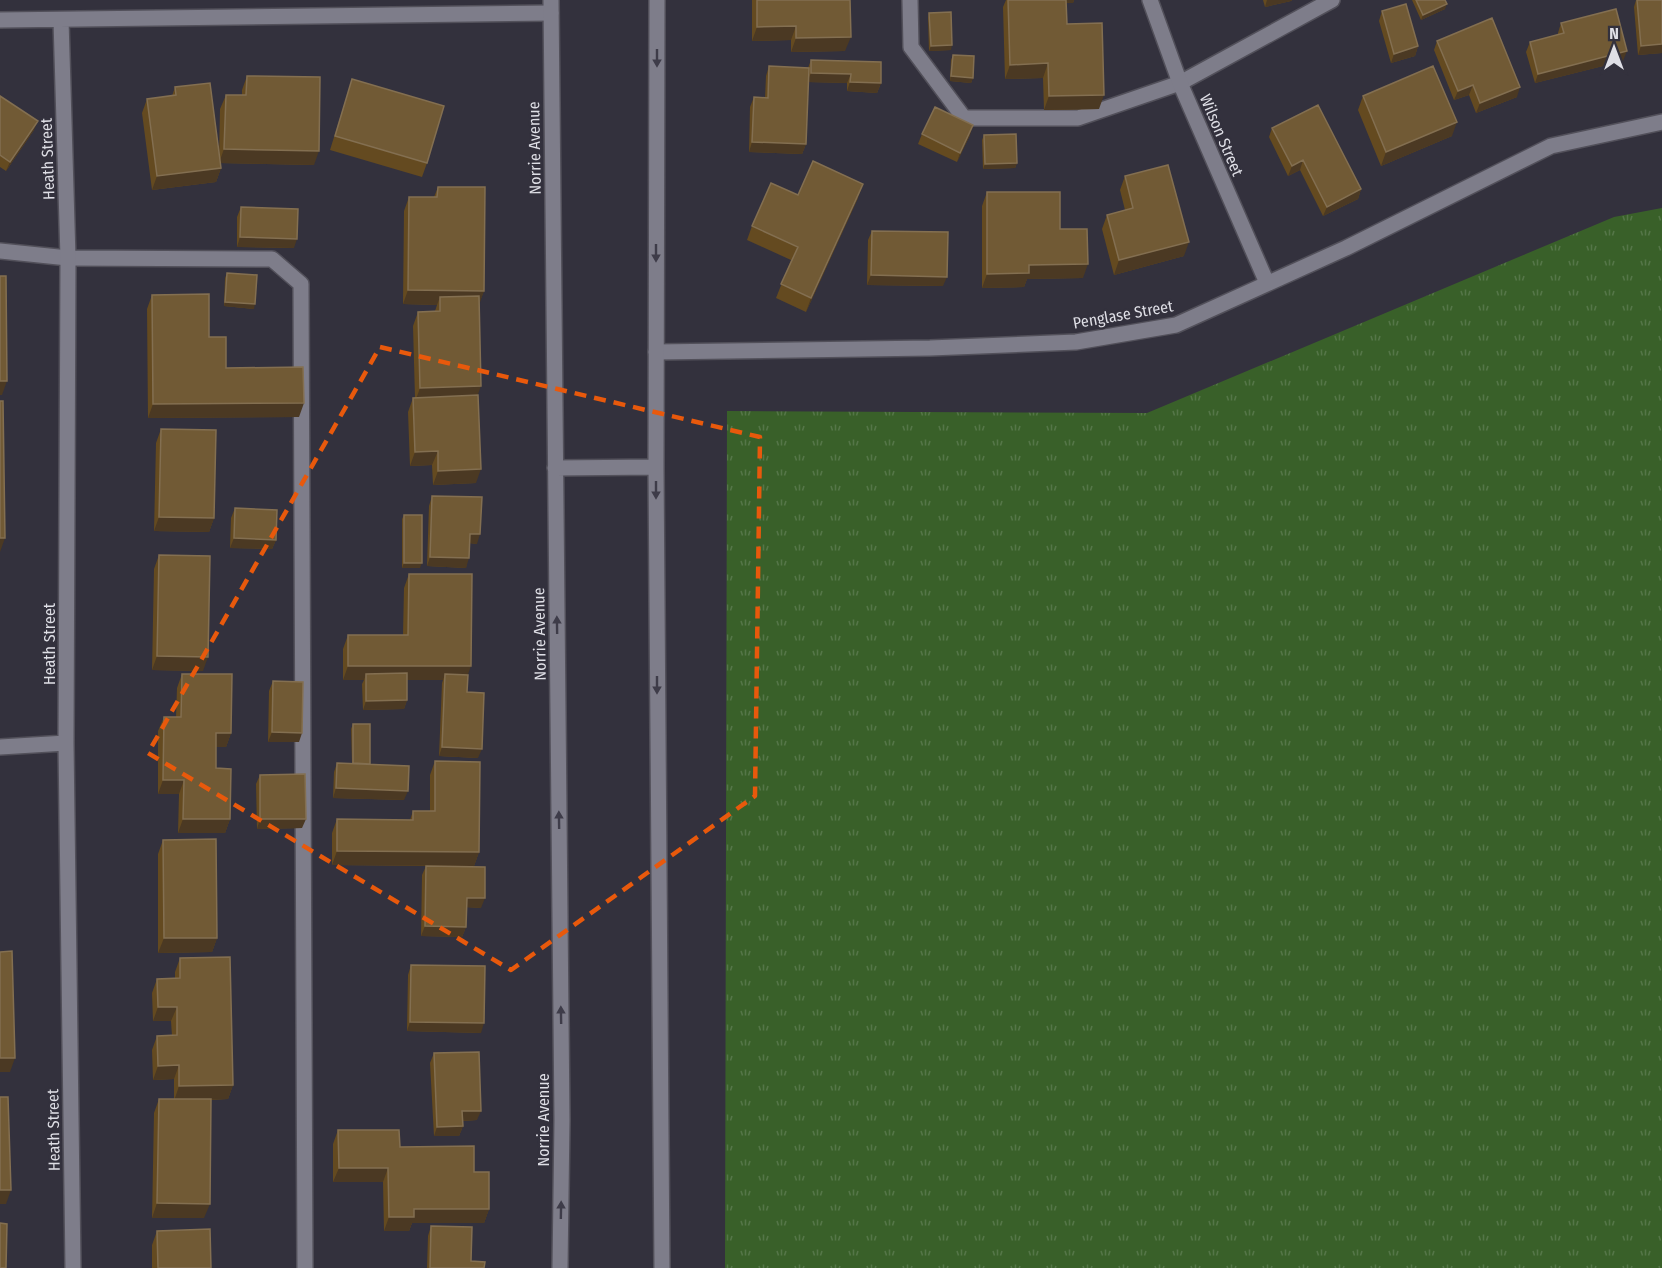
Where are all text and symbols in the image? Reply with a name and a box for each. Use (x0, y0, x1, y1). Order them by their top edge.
north arrow (1584, 18, 1644, 78)
text: N (1609, 24, 1619, 43)
one-way arrow (652, 49, 662, 68)
street label: Wilson Street (1196, 91, 1248, 180)
street label: Norrie Avenue (524, 101, 545, 195)
street label: Heath Street (37, 117, 58, 200)
one-way arrow (651, 244, 661, 263)
street label: Penglase Street (1071, 296, 1175, 333)
one-way arrow (651, 481, 661, 500)
street label: Norrie Avenue (529, 587, 550, 681)
street label: Heath Street (40, 602, 59, 685)
one-way arrow (552, 615, 562, 634)
one-way arrow (653, 676, 662, 695)
one-way arrow (554, 810, 564, 829)
one-way arrow (556, 1005, 566, 1024)
street label: Norrie Avenue (534, 1073, 553, 1167)
street label: Heath Street (43, 1088, 64, 1171)
one-way arrow (556, 1200, 565, 1219)

